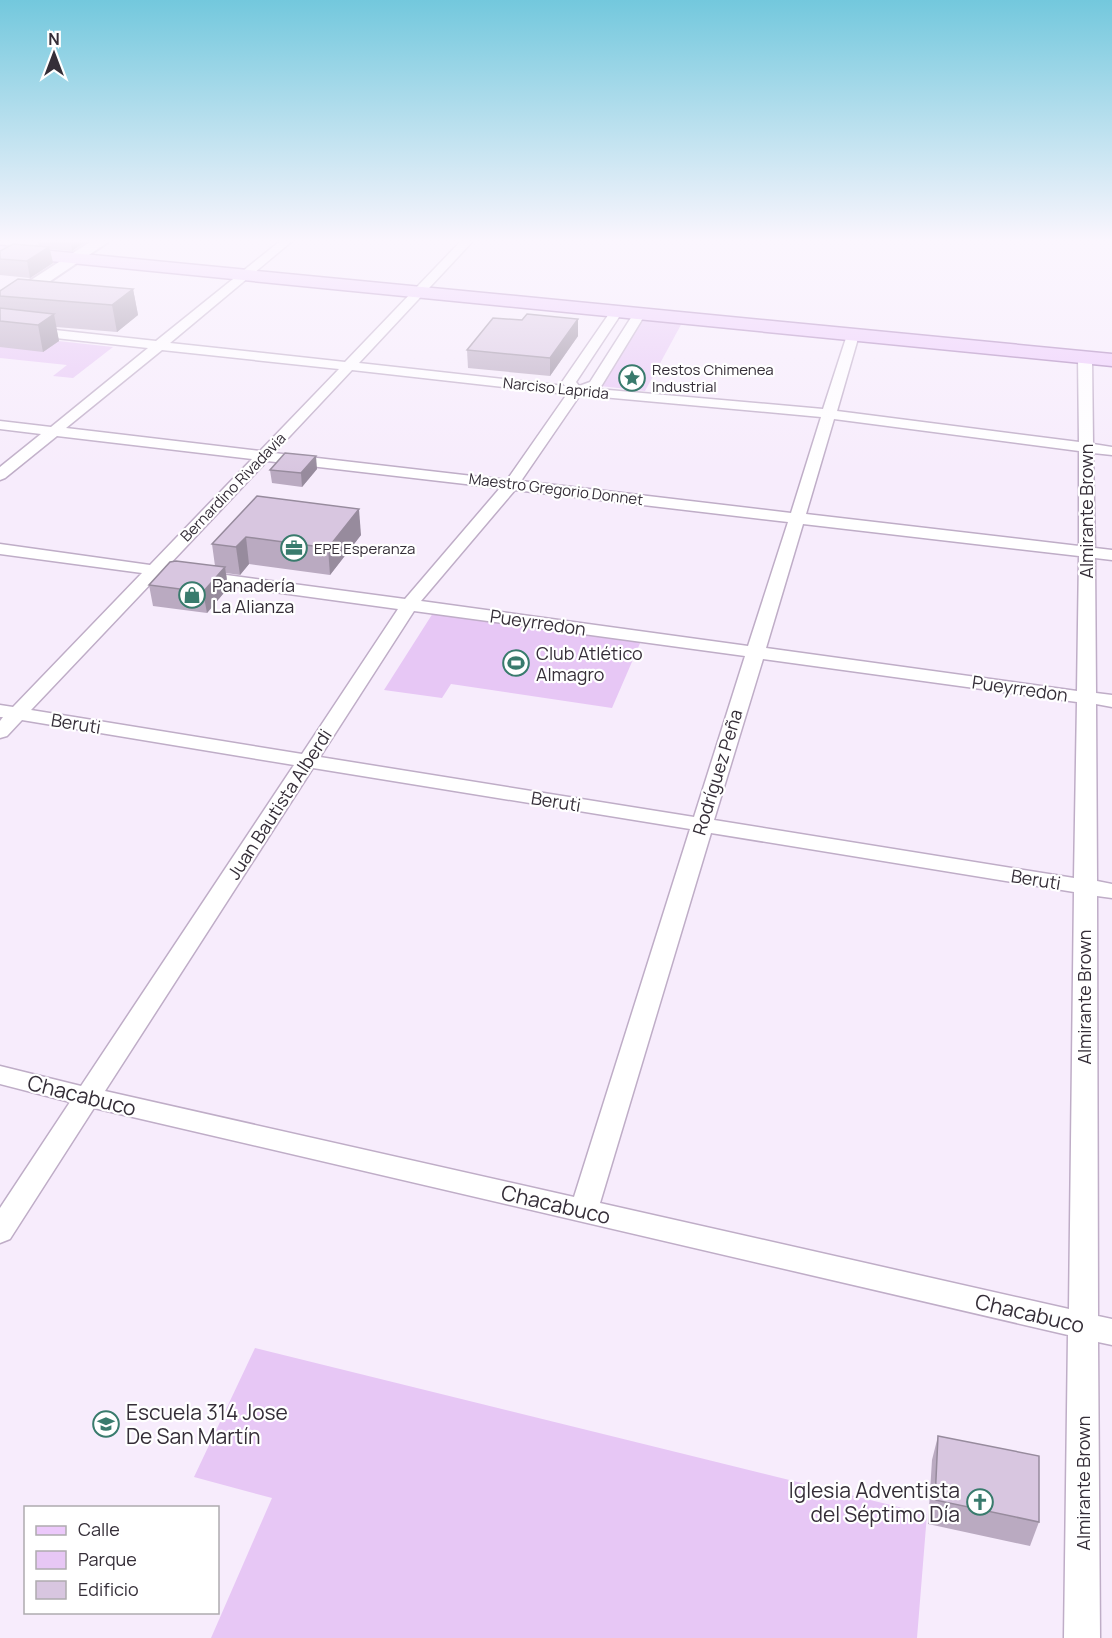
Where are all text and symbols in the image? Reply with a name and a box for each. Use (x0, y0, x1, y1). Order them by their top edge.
north arrow (24, 24, 84, 84)
text: N (48, 28, 60, 50)
place label: Restos Chimenea Industrial (652, 359, 774, 397)
place icon: Restos Chimenea Industrial (617, 363, 647, 393)
street label: Narciso Laprida (502, 372, 610, 404)
street label: Bernardino Rivadavia (175, 428, 291, 546)
street label: Almirante Brown (1074, 443, 1098, 579)
street label: Maestro Gregorio Donnet (468, 468, 644, 510)
office icon: EPE Esperanza (279, 533, 309, 563)
place label: EPE Esperanza (314, 538, 415, 559)
place label: Panadería La Alianza (212, 573, 295, 618)
shop icon: Panadería La Alianza (177, 580, 207, 610)
street label: Pueyrredon (488, 603, 588, 641)
place label: Club Atlético Almagro (536, 641, 643, 686)
sports icon: Club Atlético Almagro (501, 648, 531, 678)
street label: Pueyrredon (970, 669, 1070, 707)
street label: Rodríguez Peña (686, 706, 748, 838)
street label: Beruti (49, 707, 103, 739)
street label: Juan Bautista Alberdi (221, 724, 337, 884)
street label: Beruti (529, 785, 583, 817)
street label: Beruti (1009, 863, 1063, 895)
street label: Almirante Brown (1072, 929, 1096, 1065)
street label: Chacabuco (25, 1068, 139, 1122)
street label: Chacabuco (499, 1178, 613, 1230)
street label: Chacabuco (973, 1287, 1087, 1339)
place label: Escuela 314 Jose De San Martín (126, 1398, 288, 1450)
school or university icon: Escuela 314 Jose De San Martín (91, 1409, 121, 1439)
street label: Almirante Brown (1071, 1415, 1095, 1551)
place label: Iglesia Adventista del Séptimo Día (789, 1476, 960, 1528)
church icon: Iglesia Adventista del Séptimo Día (965, 1487, 995, 1517)
legend (24, 1506, 219, 1614)
text: Calle (78, 1517, 120, 1541)
text: Parque (78, 1547, 137, 1571)
text: Edificio (78, 1577, 139, 1601)

